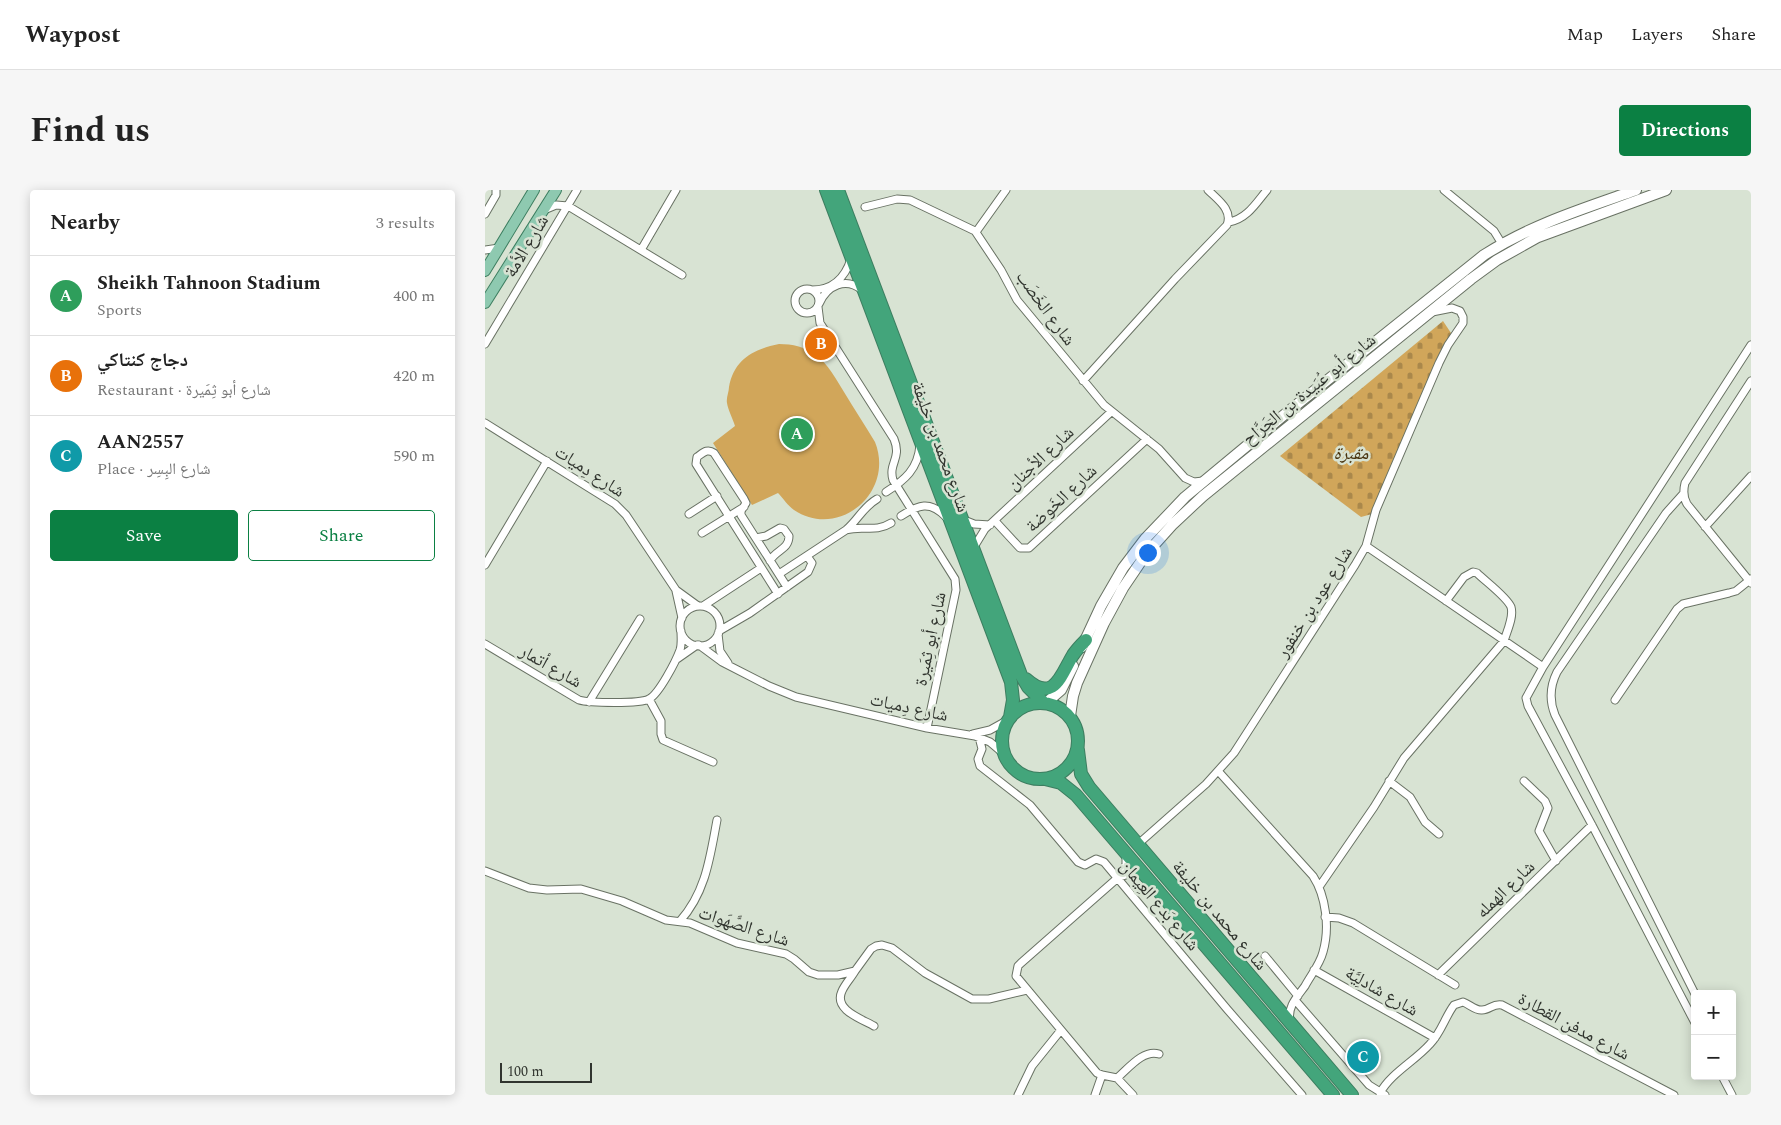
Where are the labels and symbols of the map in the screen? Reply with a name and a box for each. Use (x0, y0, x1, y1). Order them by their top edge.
street label: شارع الأمة (497, 210, 556, 283)
street label: شارع الخَصَب (1009, 265, 1082, 352)
pin: B (805, 325, 837, 363)
street label: شارع أبو عُبَيدة بن الجَرَّاح (1237, 327, 1382, 452)
street label: شارع محمد بن خليفة (904, 378, 977, 516)
pin: A (781, 415, 813, 453)
street label: شارع الأجنان (1000, 420, 1080, 497)
street label: شارع دِميات (549, 438, 630, 504)
park label: مقبرة (1333, 440, 1369, 467)
street label: شارع الخَوضة (1019, 458, 1103, 539)
your location (1135, 540, 1161, 566)
street label: شارع عود بن خنفور (1269, 541, 1360, 664)
street label: شارع أبو ثِمَيرة (907, 590, 954, 689)
street label: شارع أتمار (514, 637, 587, 695)
street label: شارع دِميات (867, 686, 950, 729)
street label: شارع بَدع العِيمان (1113, 854, 1206, 957)
street label: شارع محمد بن خليفة (1165, 854, 1274, 976)
street label: شارع الهمله (1469, 854, 1541, 925)
street label: شارع الصَّهَوات (695, 899, 793, 954)
street label: شارع شادلِيَّة (1340, 959, 1424, 1023)
street label: شارع مدفن القطارة (1513, 986, 1635, 1067)
pin: C (1347, 1038, 1379, 1076)
scale bar (500, 1060, 593, 1083)

